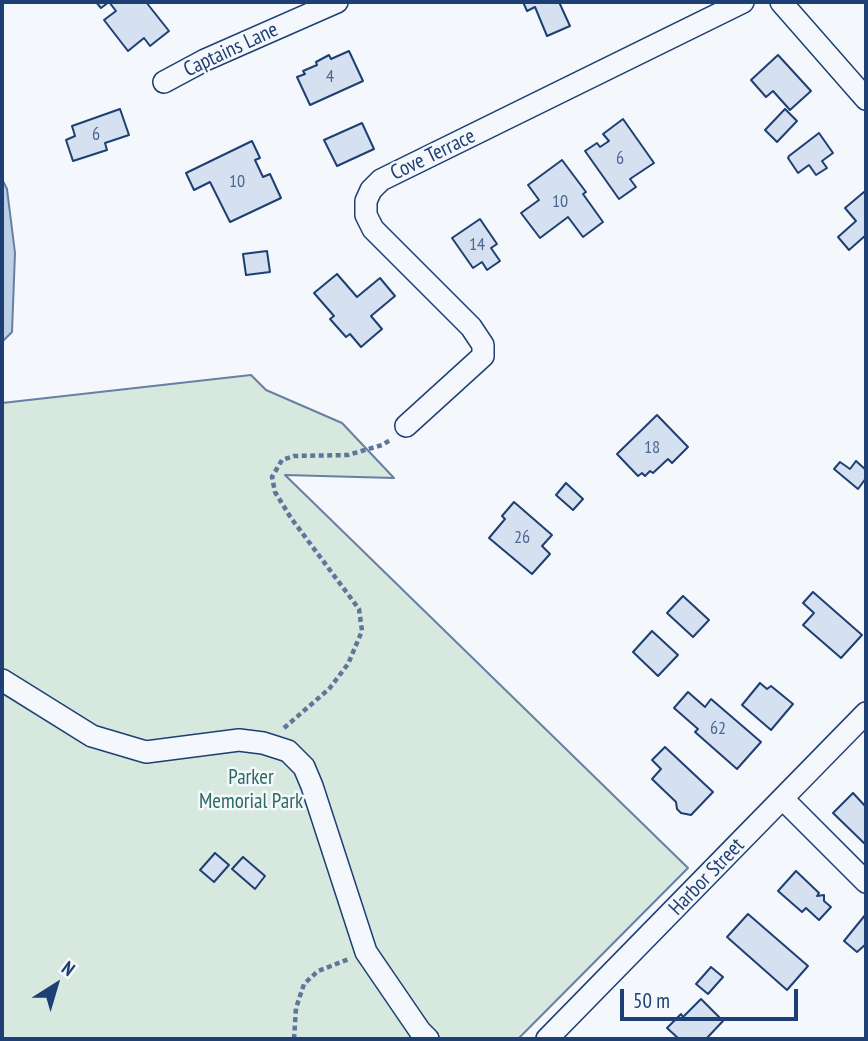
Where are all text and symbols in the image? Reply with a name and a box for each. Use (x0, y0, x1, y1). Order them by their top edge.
street label: Captains Lane (180, 17, 282, 83)
house number: 4 (326, 66, 334, 88)
house number: 6 (92, 124, 100, 146)
street label: Cove Terrace (387, 124, 479, 186)
house number: 6 (616, 148, 624, 170)
house number: 10 (229, 171, 245, 193)
house number: 10 (552, 191, 568, 213)
house number: 14 (469, 234, 485, 256)
house number: 18 (644, 437, 660, 459)
house number: 26 (514, 527, 530, 549)
house number: 62 (710, 718, 726, 740)
park label: Parker Memorial Park (199, 765, 303, 815)
street label: Harbor Street (664, 833, 750, 921)
north arrow (21, 950, 91, 1020)
text: N (57, 956, 80, 981)
scale bar (623, 974, 802, 1018)
text: 50 m (633, 987, 670, 1014)

